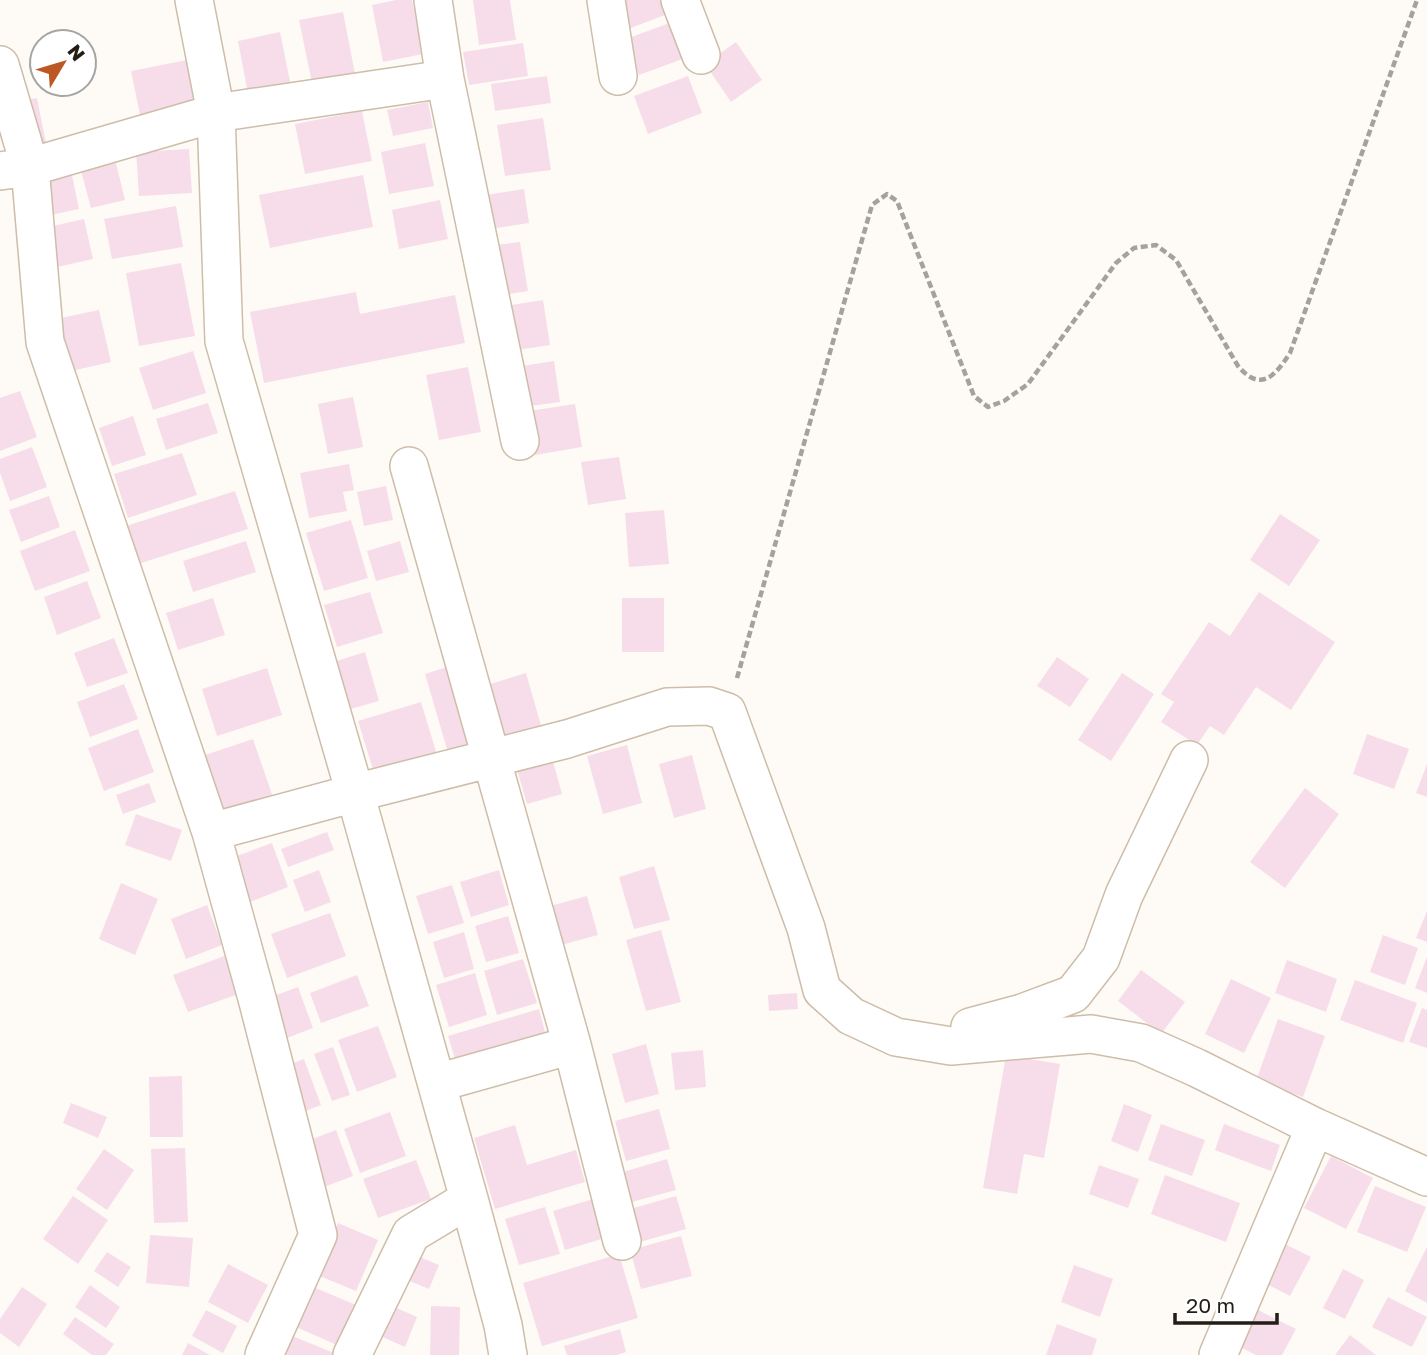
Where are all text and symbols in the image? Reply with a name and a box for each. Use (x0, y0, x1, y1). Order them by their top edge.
north arrow (28, 28, 98, 98)
text: N (63, 39, 90, 65)
scale bar (1175, 1282, 1276, 1326)
text: 20 m (1186, 1292, 1235, 1318)

